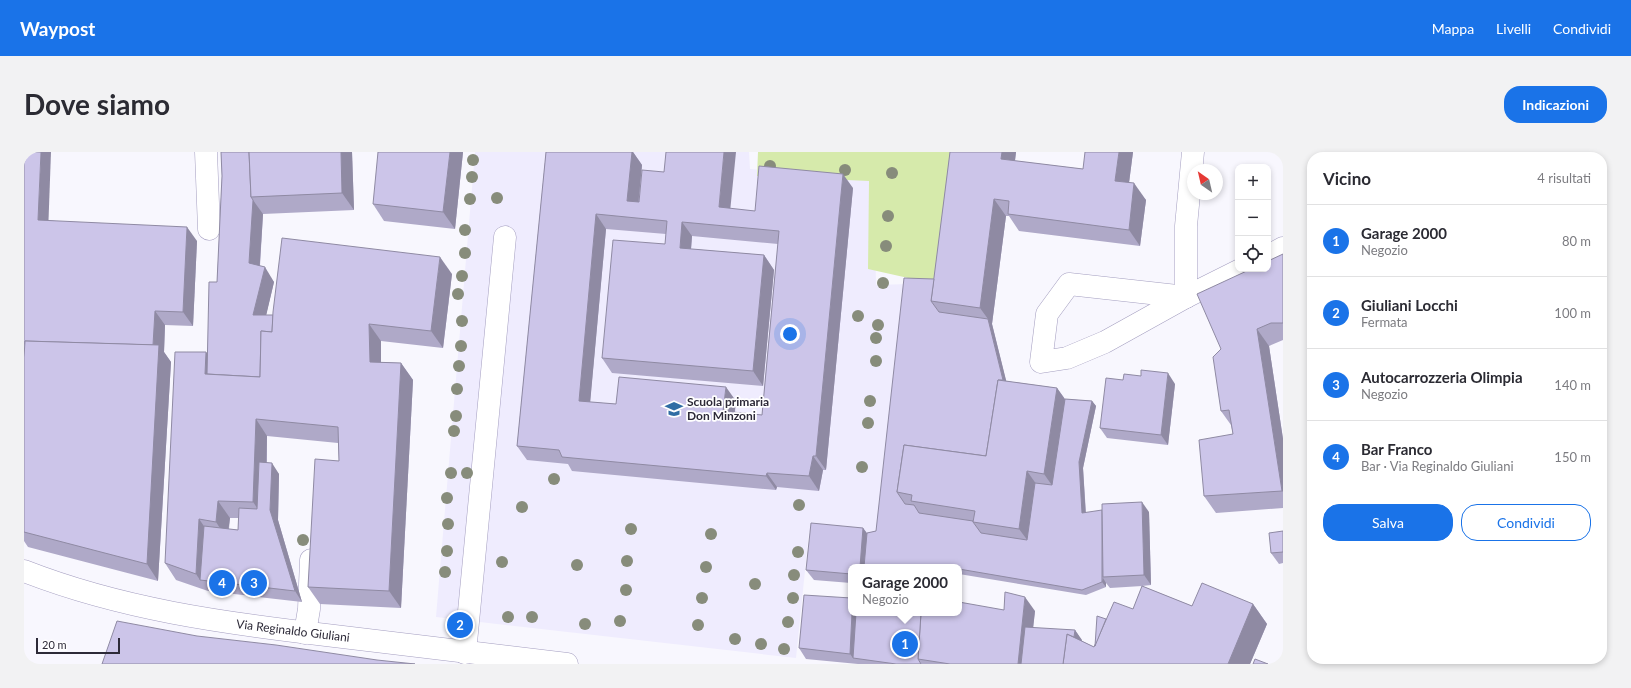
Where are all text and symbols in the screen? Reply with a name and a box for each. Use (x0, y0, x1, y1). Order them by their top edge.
text: Waypost (20, 17, 95, 40)
text: Mappa (1432, 20, 1474, 37)
text: Livelli (1496, 20, 1531, 37)
text: Condividi (1553, 20, 1611, 37)
button: Indicazioni (1504, 86, 1607, 123)
text: Dove siamo (24, 87, 170, 121)
north arrow (1187, 164, 1223, 200)
map controls (1235, 164, 1271, 272)
button: + (1235, 164, 1271, 200)
text: Vicino (1323, 168, 1371, 189)
text: 4 risultati (1537, 170, 1591, 186)
button: − (1235, 200, 1271, 236)
text: Garage 2000 (1361, 224, 1447, 242)
text: 1 (1332, 233, 1340, 249)
text: 80 m (1562, 233, 1591, 249)
button: locate (1235, 236, 1271, 272)
text: Negozio (1361, 242, 1408, 258)
text: Giuliani Locchi (1361, 296, 1458, 314)
text: 2 (1332, 305, 1340, 321)
text: 100 m (1554, 305, 1591, 321)
text: Fermata (1361, 314, 1408, 330)
your location (780, 324, 800, 344)
text: Autocarrozzeria Olimpia (1361, 368, 1523, 386)
text: 3 (1332, 377, 1340, 393)
text: 140 m (1554, 377, 1591, 393)
text: Negozio (1361, 386, 1408, 402)
place label: Scuola primaria Don Minzoni (687, 394, 769, 423)
school or university icon: Scuola primaria Don Minzoni (664, 399, 684, 419)
text: Bar Franco (1361, 440, 1432, 458)
text: 4 (1332, 449, 1340, 465)
text: 150 m (1554, 449, 1591, 465)
text: Bar · Via Reginaldo Giuliani (1361, 458, 1514, 474)
button: Salva (1323, 504, 1453, 541)
button: Condividi (1461, 504, 1591, 541)
popup (848, 564, 962, 616)
pin: 4 (209, 568, 235, 598)
pin: 3 (241, 568, 267, 598)
text: Garage 2000 (862, 573, 948, 591)
text: Negozio (862, 591, 909, 607)
pin: 2 (447, 610, 473, 640)
street label: Via Reginaldo Giuliani (235, 616, 351, 645)
pin: 1 (892, 629, 918, 659)
scale bar (36, 636, 120, 655)
text: 20 m (42, 638, 67, 651)

